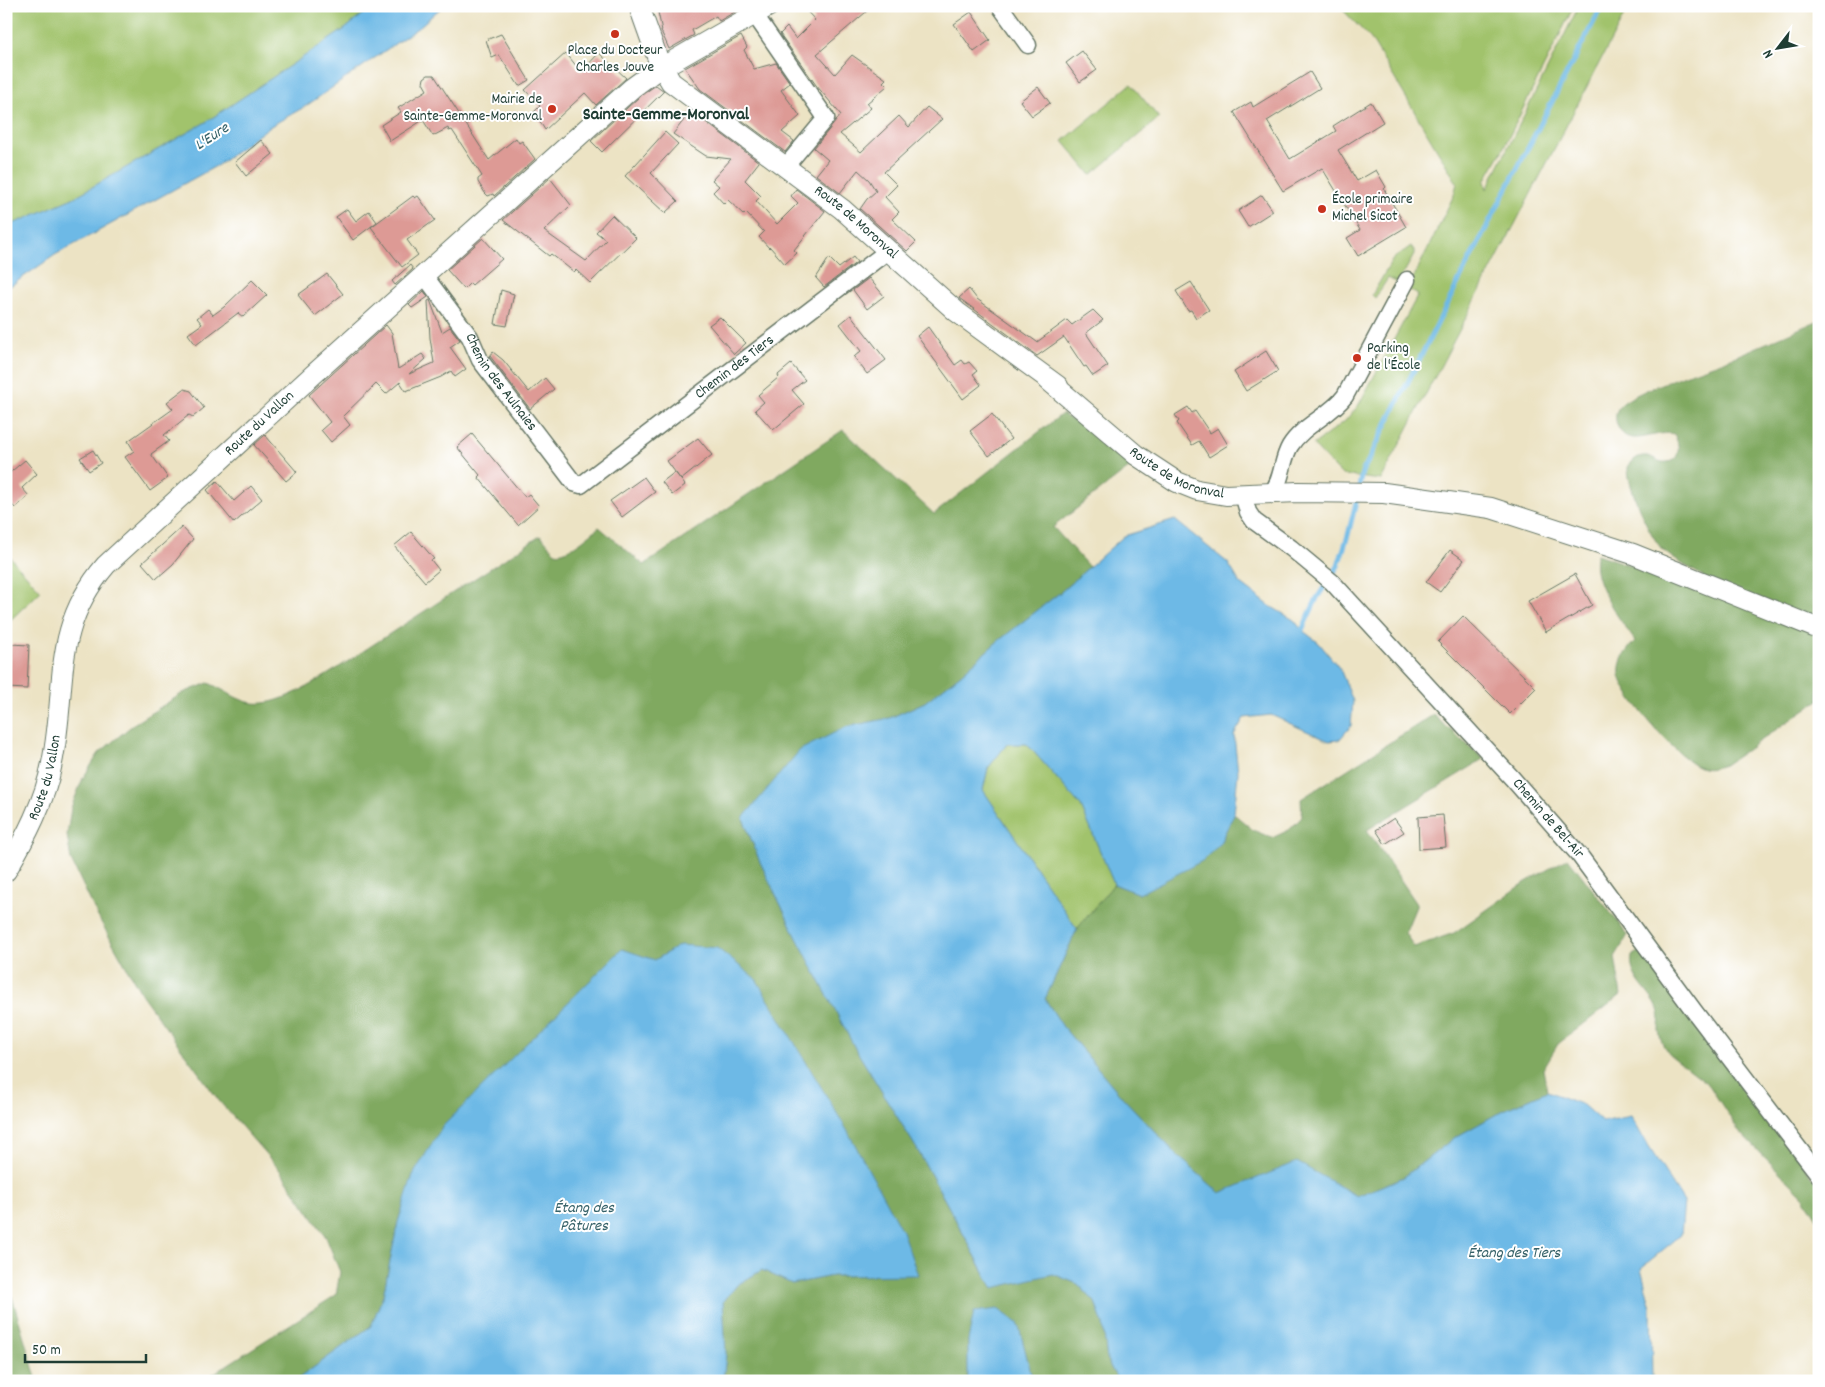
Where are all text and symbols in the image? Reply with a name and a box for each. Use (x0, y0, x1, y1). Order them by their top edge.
north arrow (1752, 22, 1802, 72)
marker: Place du Docteur Charles Jouve (609, 28, 621, 40)
place label: Place du Docteur Charles Jouve (567, 40, 663, 79)
text: N (1758, 45, 1779, 62)
place label: Mairie de Sainte-Gemme-Moronval (403, 89, 542, 128)
marker: Mairie de Sainte-Gemme-Moronval (546, 103, 558, 115)
district label: Sainte-Gemme-Moronval (583, 103, 750, 128)
water label: L'Eure (190, 117, 235, 157)
street label: Route de Moronval (809, 180, 903, 265)
place label: École primaire Michel Sicot (1332, 189, 1413, 228)
marker: École primaire Michel Sicot (1316, 203, 1328, 215)
street label: Chemin des Aulnaies (459, 330, 542, 436)
street label: Chemin des Tiers (690, 330, 779, 405)
place label: Parking de l'École (1367, 338, 1421, 377)
marker: Parking de l'École (1351, 352, 1363, 364)
street label: Route du Vallon (220, 386, 300, 462)
street label: Route de Moronval (1124, 442, 1226, 506)
street label: Route du Vallon (23, 734, 68, 824)
street label: Chemin de Bel-Air (1506, 774, 1589, 864)
water label: Étang des Pâtures (554, 1197, 615, 1238)
water label: Étang des Tiers (1468, 1242, 1562, 1265)
scale bar (25, 1332, 146, 1364)
text: 50 m (32, 1340, 61, 1362)

